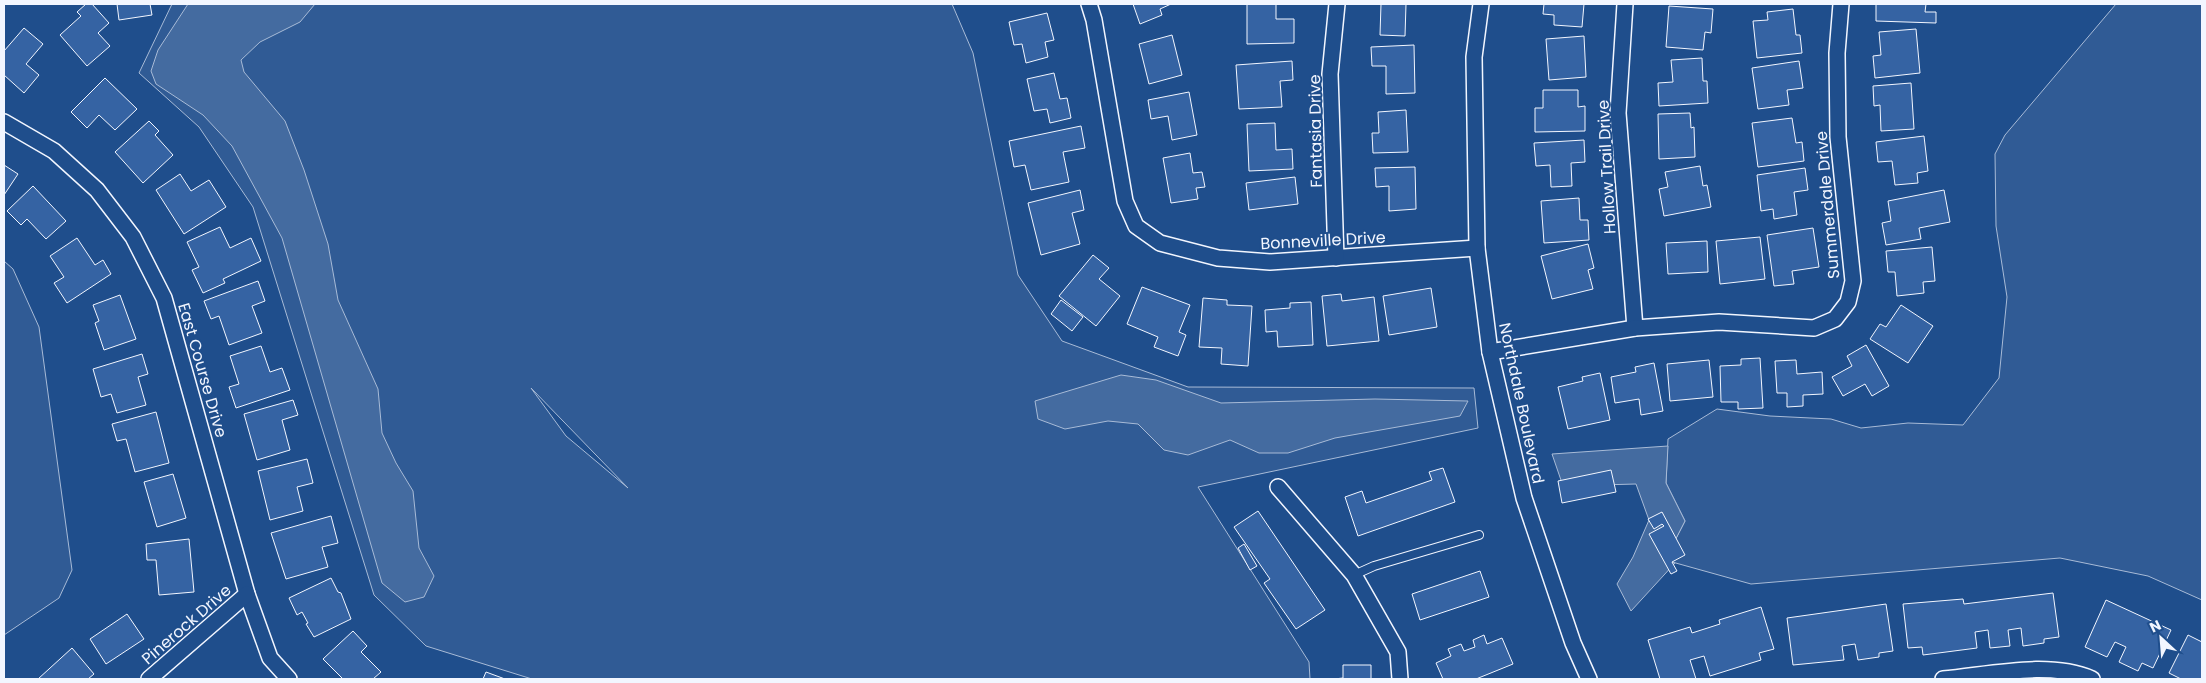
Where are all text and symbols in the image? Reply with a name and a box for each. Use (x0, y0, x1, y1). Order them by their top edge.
street label: Fantasia Drive (1303, 74, 1328, 188)
street label: Hollow Trail Drive (1591, 99, 1622, 235)
street label: Summerdale Drive (1810, 130, 1845, 280)
street label: Bonneville Drive (1260, 226, 1386, 255)
street label: East Course Drive (172, 300, 233, 440)
street label: Northdale Boulevard (1493, 320, 1550, 486)
street label: Pinerock Drive (137, 579, 236, 670)
north arrow (2136, 613, 2186, 663)
text: N (2146, 615, 2164, 638)

